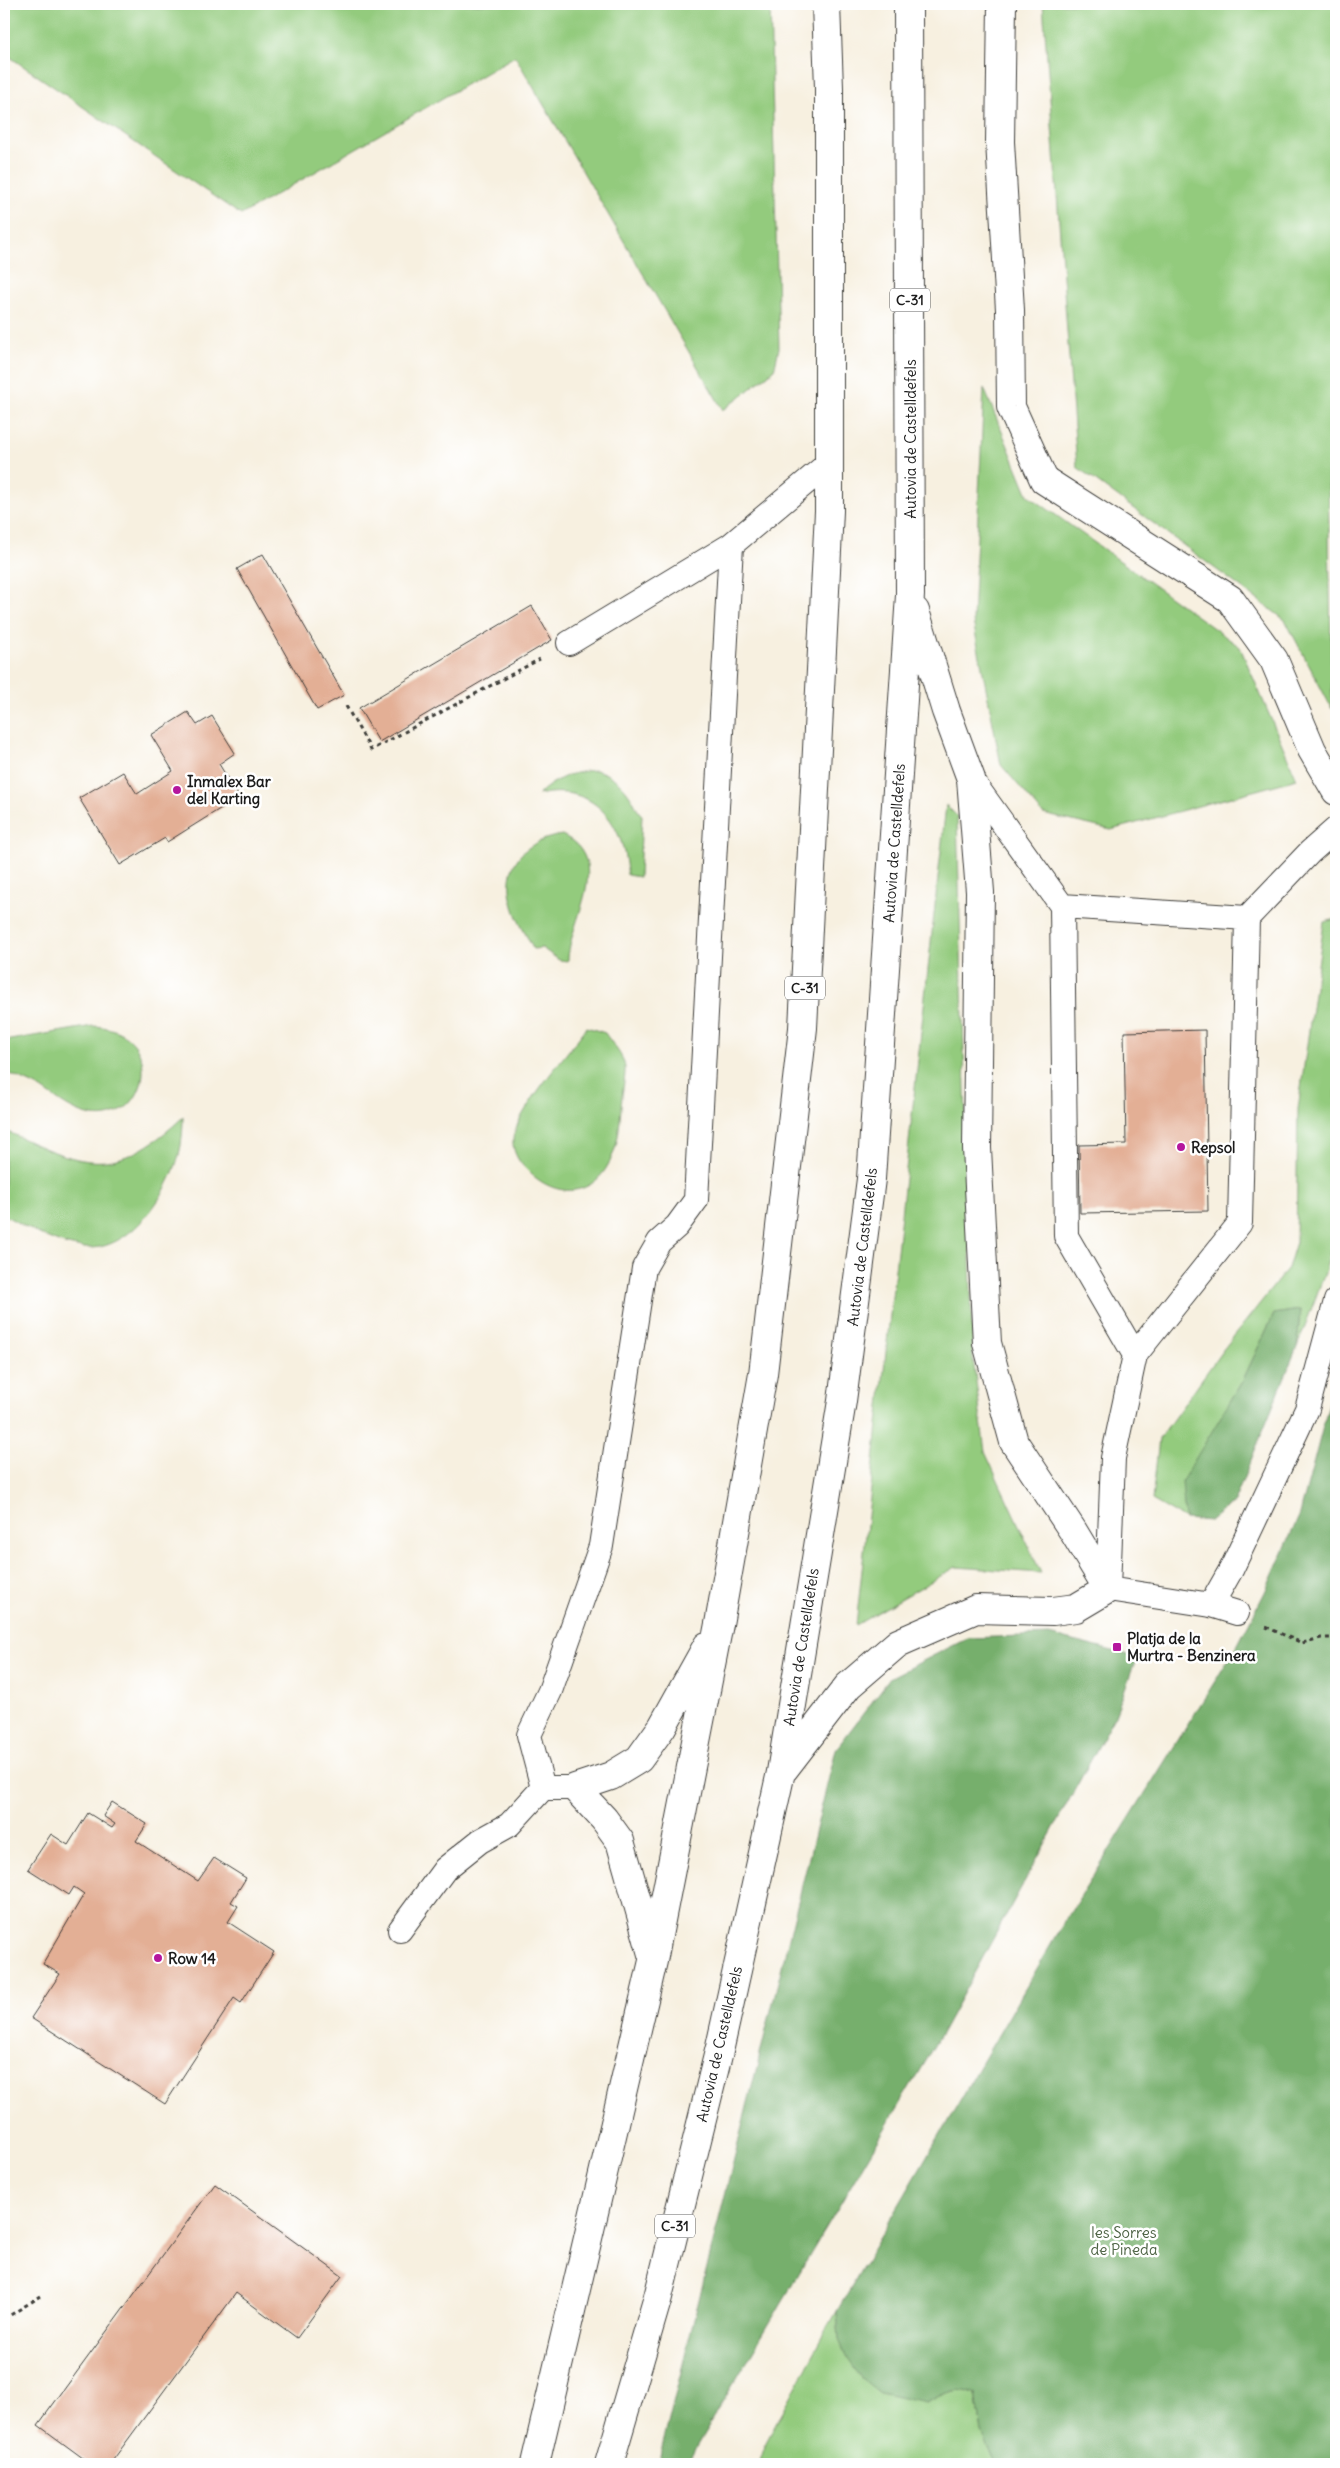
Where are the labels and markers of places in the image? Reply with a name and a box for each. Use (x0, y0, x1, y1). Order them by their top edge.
place label: Inmalex Bar del Karting (187, 772, 272, 809)
marker: Inmalex Bar del Karting (171, 784, 183, 796)
place label: Repsol (1191, 1138, 1235, 1158)
marker: Repsol (1175, 1141, 1187, 1153)
place label: Platja de la Murtra - Benzinera (1127, 1629, 1256, 1665)
marker: Platja de la Murtra - Benzinera (1111, 1641, 1123, 1653)
place label: Row 14 (168, 1949, 216, 1968)
marker: Row 14 (152, 1952, 164, 1964)

